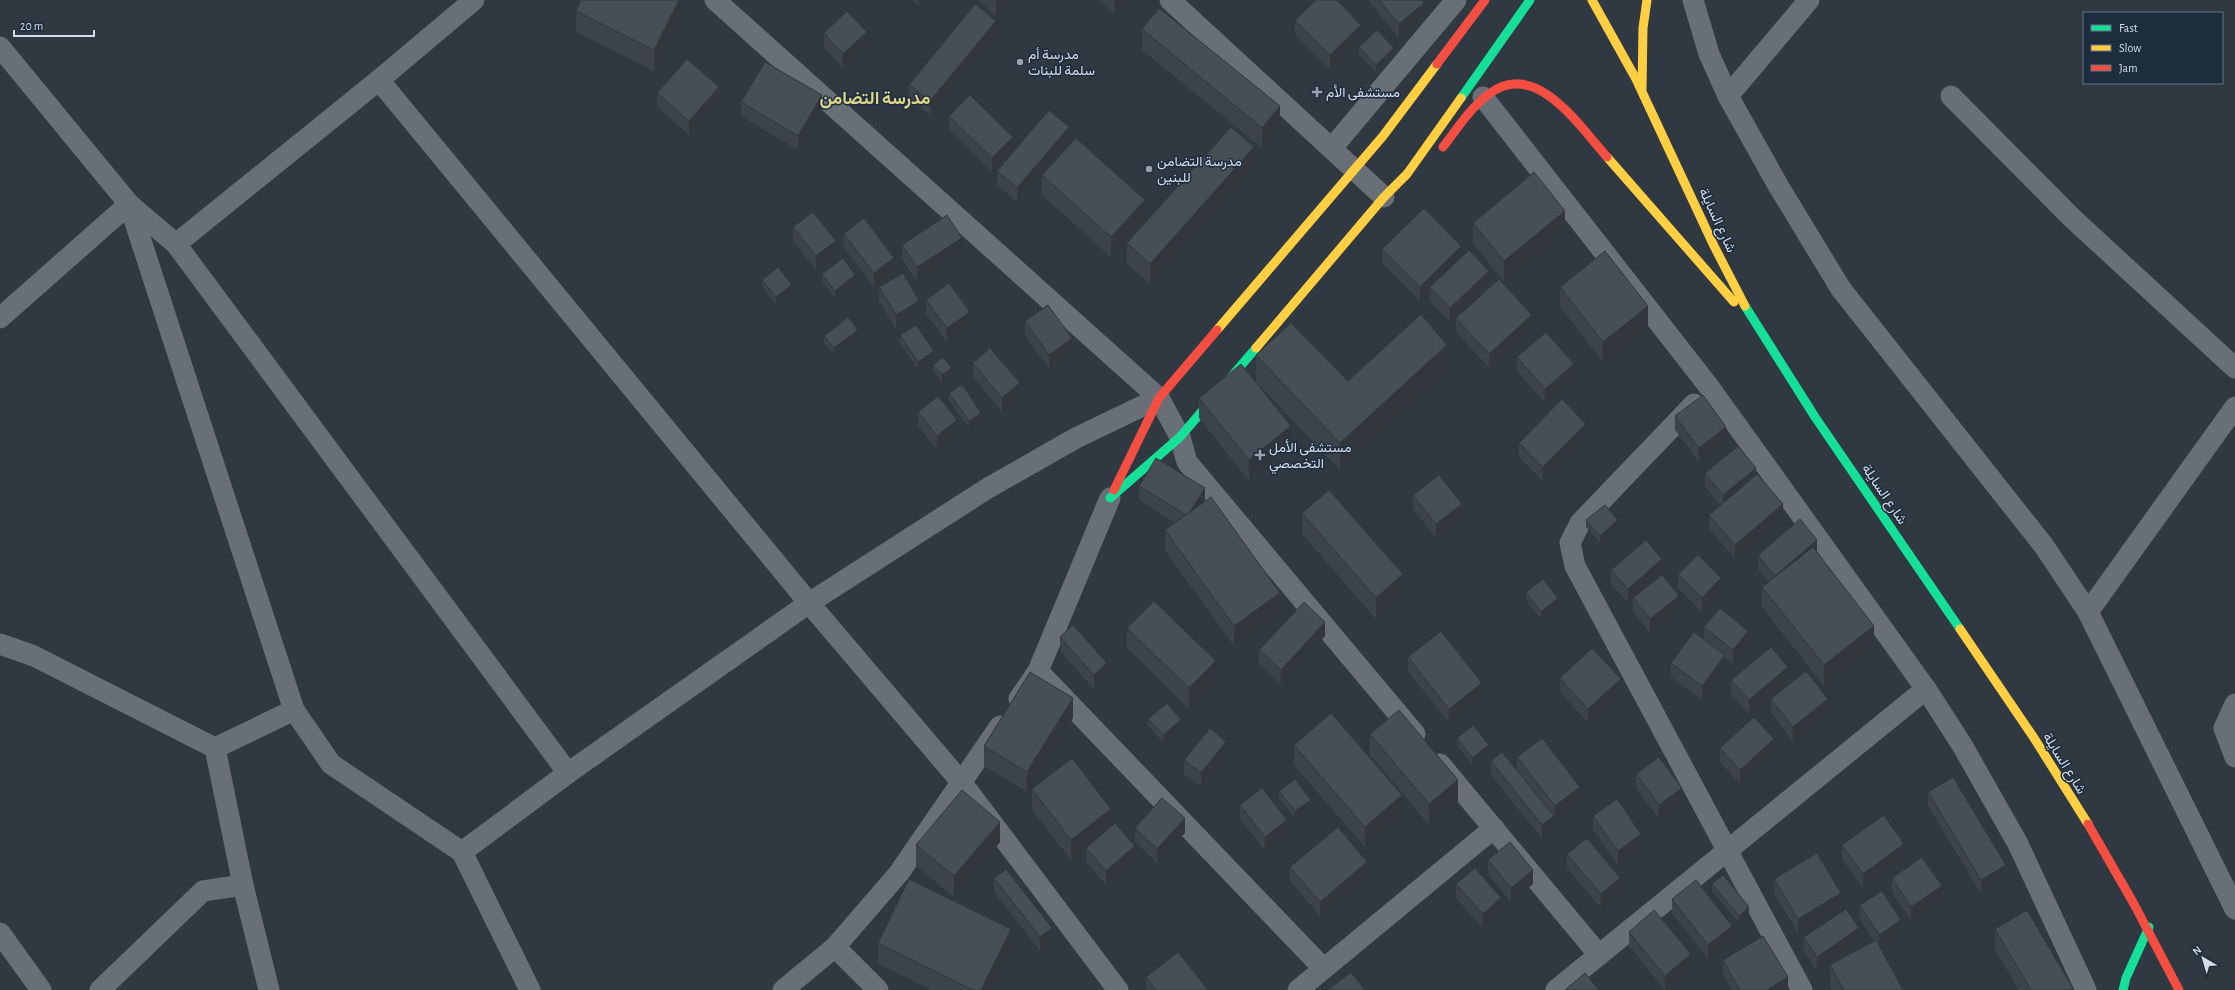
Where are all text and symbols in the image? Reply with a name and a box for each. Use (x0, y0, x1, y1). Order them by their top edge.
scale bar (14, 12, 94, 38)
legend (2083, 12, 2223, 84)
text: 20 m (20, 20, 43, 32)
text: Fast (2119, 22, 2138, 34)
text: Slow (2119, 42, 2141, 54)
place label: مدرسة أم سلمة للبنات (1028, 47, 1095, 79)
marker: مدرسة أم سلمة للبنات (1015, 57, 1025, 67)
text: Jam (2119, 62, 2138, 74)
place label: مستشفى الأم (1326, 84, 1400, 101)
marker: مستشفى الأم (1311, 86, 1323, 98)
district label: مدرسة التضامن (819, 90, 931, 109)
place label: مدرسة التضامن للبنين (1157, 155, 1242, 186)
marker: مدرسة التضامن للبنين (1144, 164, 1154, 174)
street label: شارع السايلة (1693, 186, 1738, 256)
place label: مستشفى الأمل التخصصي (1269, 439, 1352, 475)
marker: مستشفى الأمل التخصصي (1254, 449, 1266, 461)
street label: شارع السايلة (1857, 462, 1909, 529)
street label: شارع السايلة (2037, 730, 2088, 798)
north arrow (2183, 938, 2223, 978)
text: N (2191, 944, 2204, 957)

